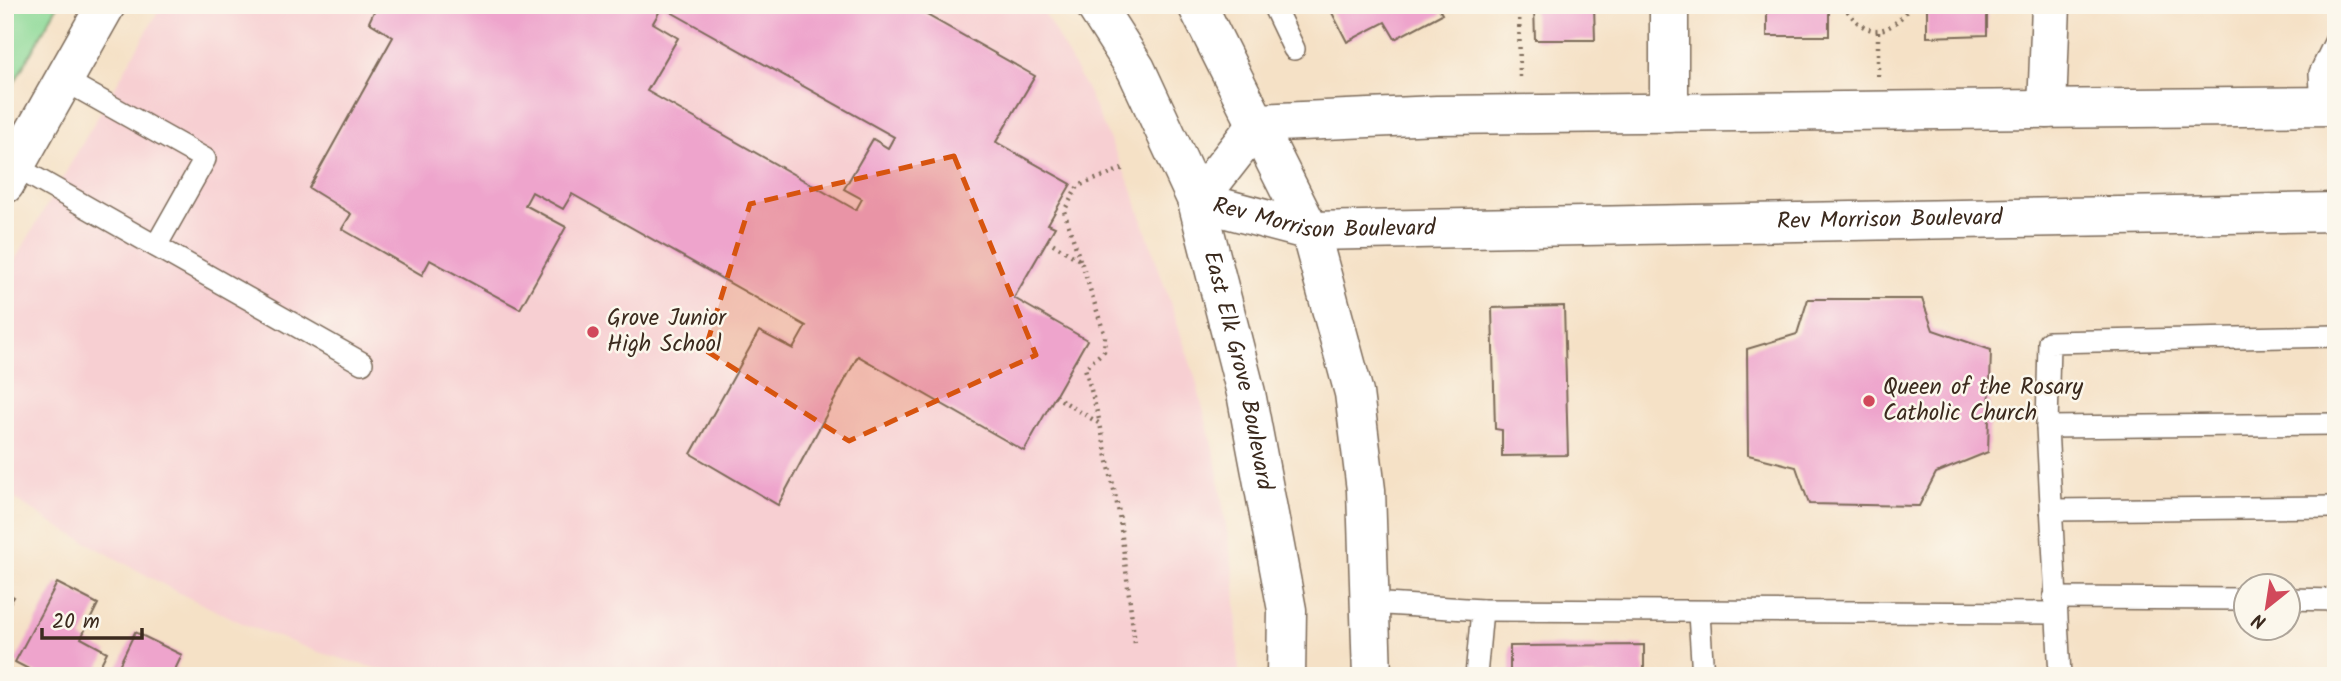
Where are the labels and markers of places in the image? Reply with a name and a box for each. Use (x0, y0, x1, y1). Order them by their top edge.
place label: Grove Junior High School (607, 301, 727, 363)
marker: Grove Junior High School (585, 324, 601, 340)
place label: Queen of the Rosary Catholic Church (1883, 370, 2083, 432)
marker: Queen of the Rosary Catholic Church (1861, 393, 1877, 409)

